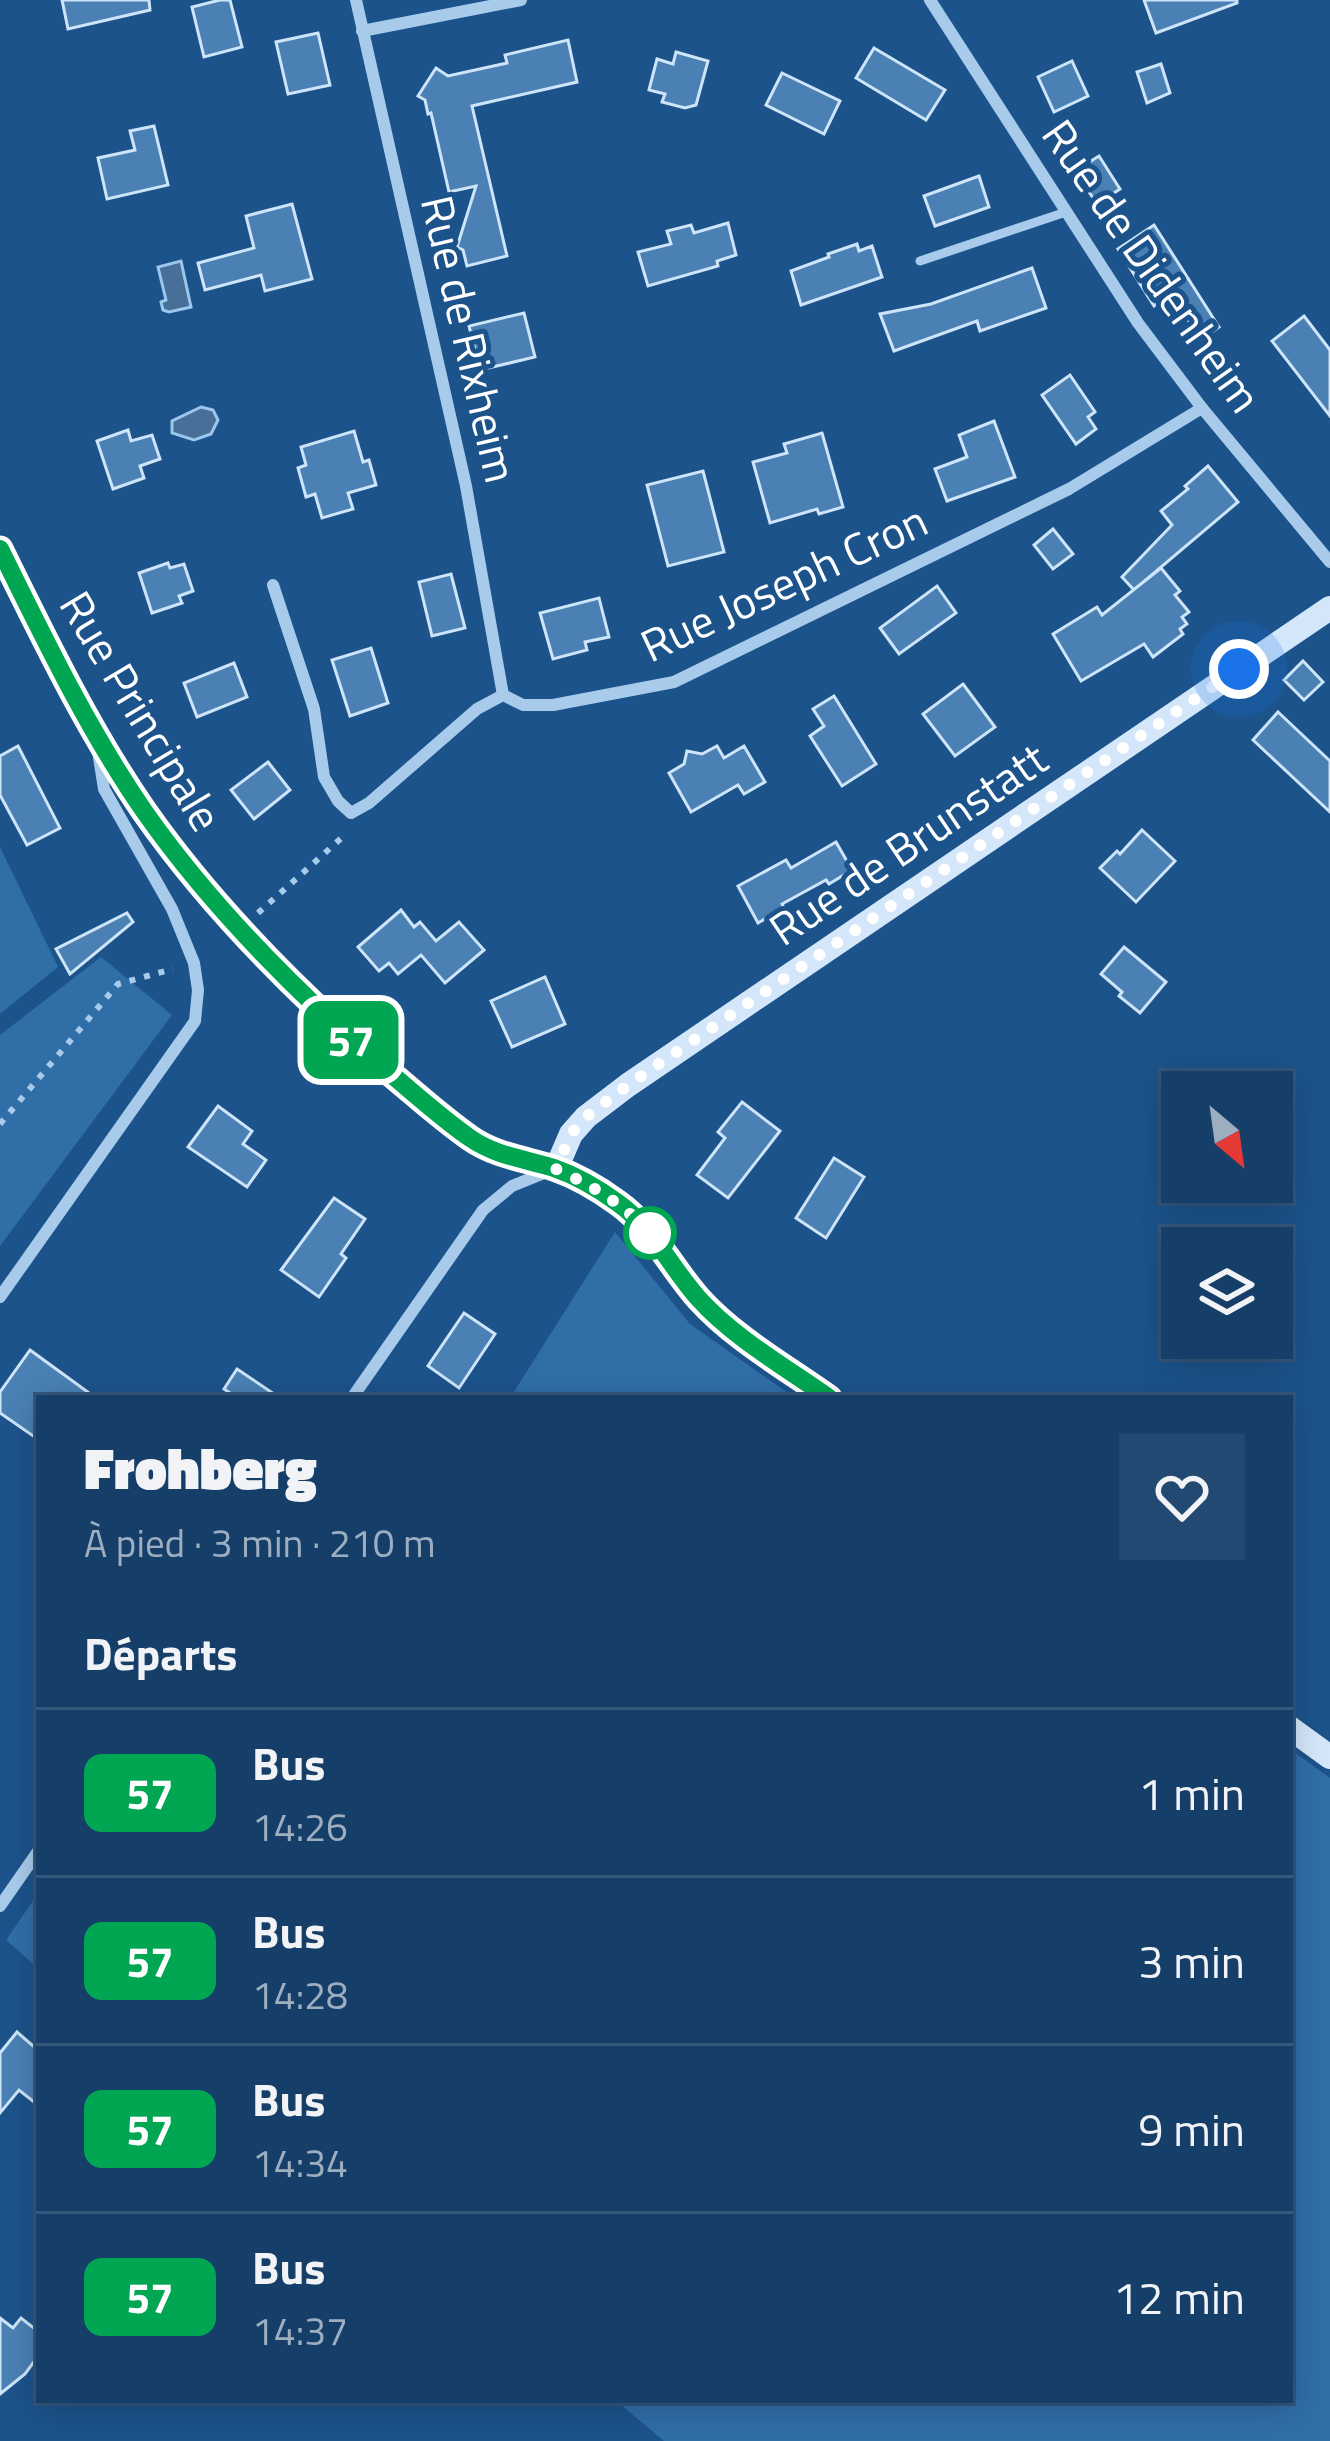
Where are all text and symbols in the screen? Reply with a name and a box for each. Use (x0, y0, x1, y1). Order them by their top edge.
street label: Rue de Didenheim (1026, 105, 1279, 426)
street label: Rue de Rixheim (404, 188, 536, 489)
street label: Rue Joseph Cron (629, 486, 938, 678)
street label: Rue Principale (43, 578, 240, 843)
your location (1209, 639, 1269, 699)
street label: Rue de Brunstatt (755, 725, 1060, 962)
line badge: 57 (297, 1001, 405, 1079)
text: 57 (327, 1008, 375, 1072)
north arrow (1161, 1071, 1293, 1203)
map controls (1161, 1071, 1293, 1359)
unlabelled marker (625, 1208, 675, 1258)
button: layers (1161, 1227, 1293, 1359)
text: Frohberg (84, 1424, 317, 1511)
button: heart (1119, 1434, 1245, 1560)
text: À pied · 3 min · 210 m (84, 1513, 436, 1572)
text: Départs (84, 1619, 238, 1687)
text: Bus (252, 1729, 326, 1797)
text: 1 min (1138, 1759, 1245, 1827)
text: 57 (126, 1761, 174, 1825)
text: 14:26 (252, 1797, 348, 1856)
text: Bus (252, 1897, 326, 1965)
text: 3 min (1138, 1927, 1245, 1995)
text: 57 (126, 1929, 174, 1993)
text: 14:28 (252, 1965, 348, 2024)
text: Bus (252, 2065, 326, 2133)
text: 9 min (1138, 2095, 1245, 2163)
text: 57 (126, 2097, 174, 2161)
text: 14:34 (252, 2133, 348, 2192)
text: Bus (252, 2233, 326, 2301)
text: 12 min (1113, 2263, 1245, 2331)
text: 57 (126, 2265, 174, 2329)
text: 14:37 (252, 2301, 348, 2360)

